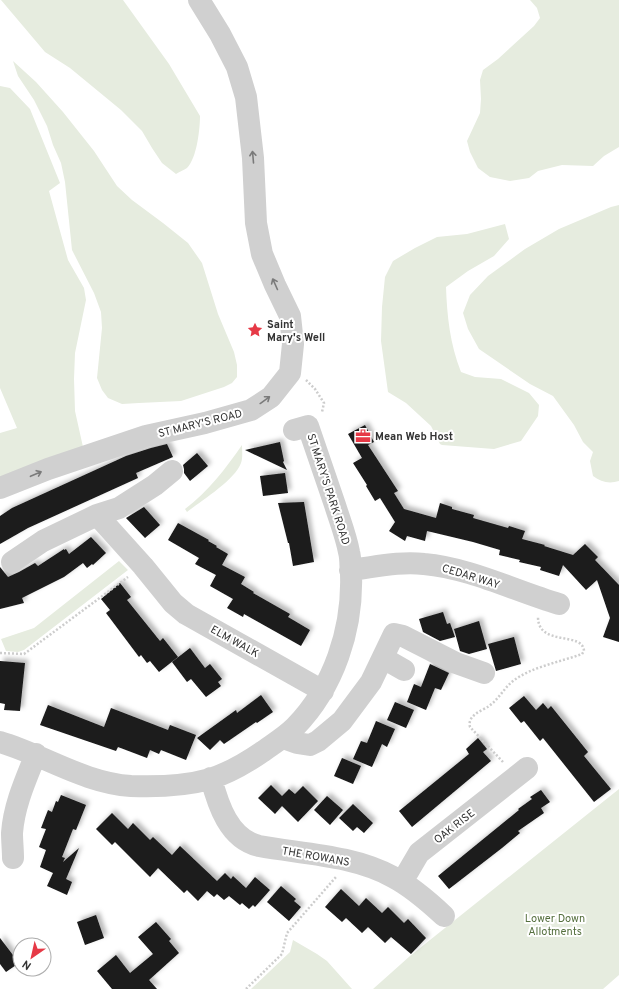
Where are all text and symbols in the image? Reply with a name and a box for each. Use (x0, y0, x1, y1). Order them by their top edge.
one-way arrow (249, 151, 256, 164)
one-way arrow (271, 278, 278, 290)
place label: Saint Mary's Well (267, 318, 325, 345)
place icon: Saint Mary's Well (246, 321, 264, 339)
one-way arrow (260, 396, 271, 404)
street label: ST MARY'S ROAD (157, 407, 244, 441)
office icon: Mean Web Host (354, 427, 372, 445)
place label: Mean Web Host (375, 430, 453, 444)
street label: ST MARY'S PARK ROAD (303, 432, 353, 547)
one-way arrow (30, 469, 42, 477)
street label: CEDAR WAY (440, 562, 501, 592)
street label: ELM WALK (208, 623, 261, 661)
street label: OAK RISE (431, 806, 478, 847)
street label: THE ROWANS (281, 844, 351, 870)
park label: Lower Down Allotments (525, 912, 585, 939)
north arrow (12, 937, 52, 977)
text: N (20, 956, 34, 972)

